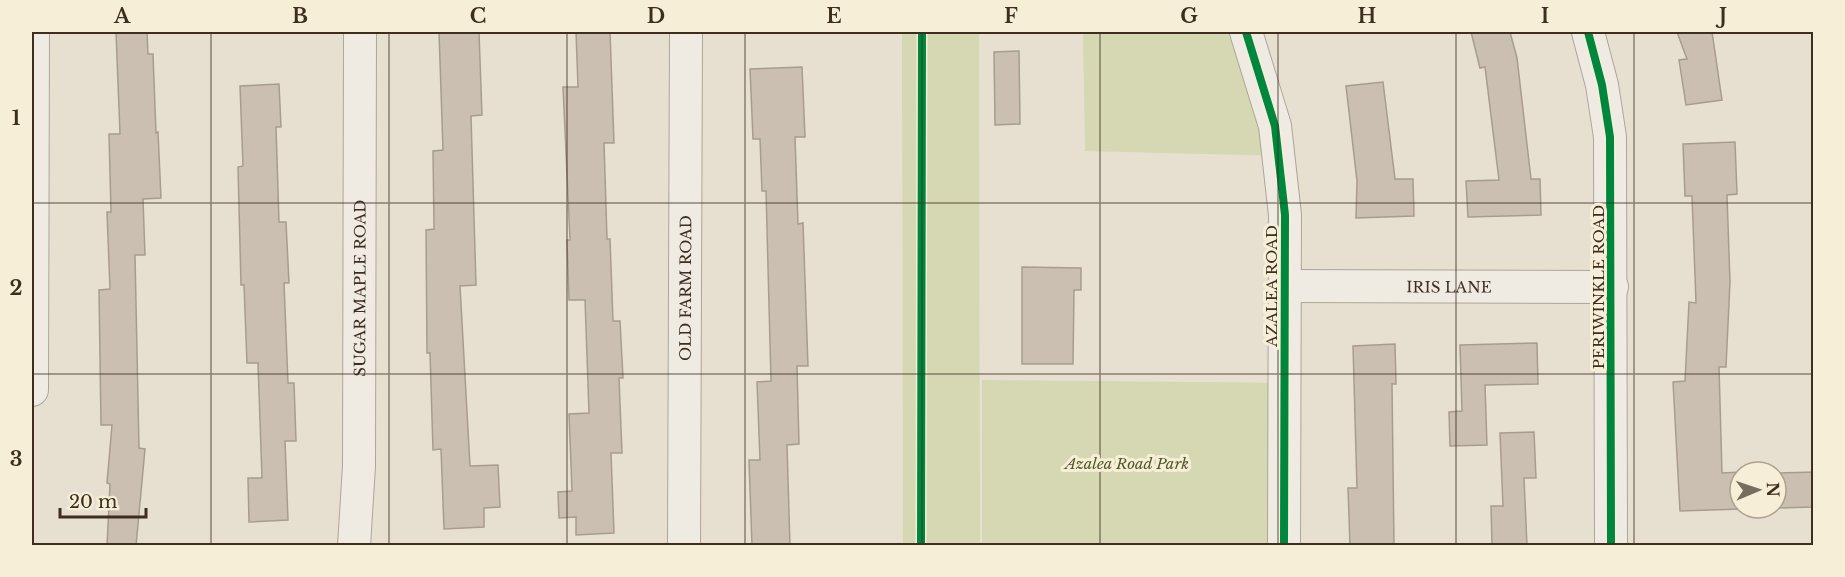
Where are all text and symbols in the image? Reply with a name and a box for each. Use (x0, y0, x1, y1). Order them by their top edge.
text: A (113, 4, 131, 28)
text: B (292, 4, 308, 28)
text: C (470, 4, 486, 28)
text: D (647, 4, 665, 28)
text: E (826, 4, 842, 28)
text: F (1004, 4, 1018, 28)
text: G (1180, 4, 1198, 28)
text: H (1358, 4, 1377, 28)
text: I (1541, 4, 1549, 28)
text: J (1715, 4, 1727, 28)
text: 1 (12, 106, 21, 130)
street label: SUGAR MAPLE ROAD (350, 200, 369, 377)
street label: PERIWINKLE ROAD (1589, 205, 1608, 369)
street label: OLD FARM ROAD (675, 215, 695, 361)
street label: AZALEA ROAD (1262, 225, 1281, 348)
text: 2 (9, 276, 23, 300)
street label: IRIS LANE (1406, 277, 1492, 296)
text: 3 (10, 447, 22, 471)
park label: Azalea Road Park (1063, 454, 1189, 473)
north arrow (1728, 460, 1788, 520)
scale bar (60, 481, 146, 519)
text: N (1763, 482, 1783, 497)
text: 20 m (69, 491, 117, 513)

